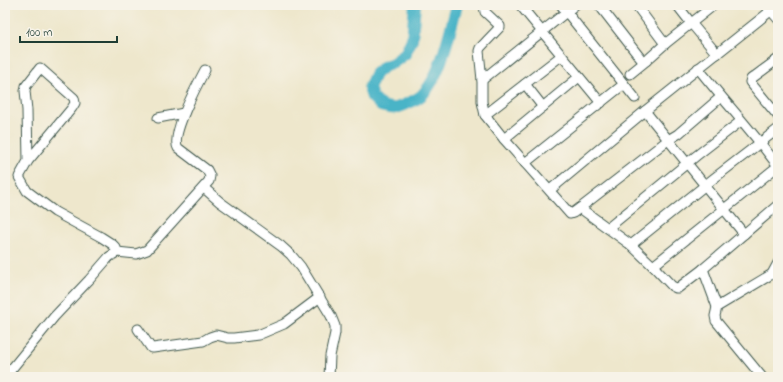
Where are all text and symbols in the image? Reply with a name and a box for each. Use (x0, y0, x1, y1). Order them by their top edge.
scale bar (20, 18, 117, 44)
text: 100 m (26, 24, 53, 42)

